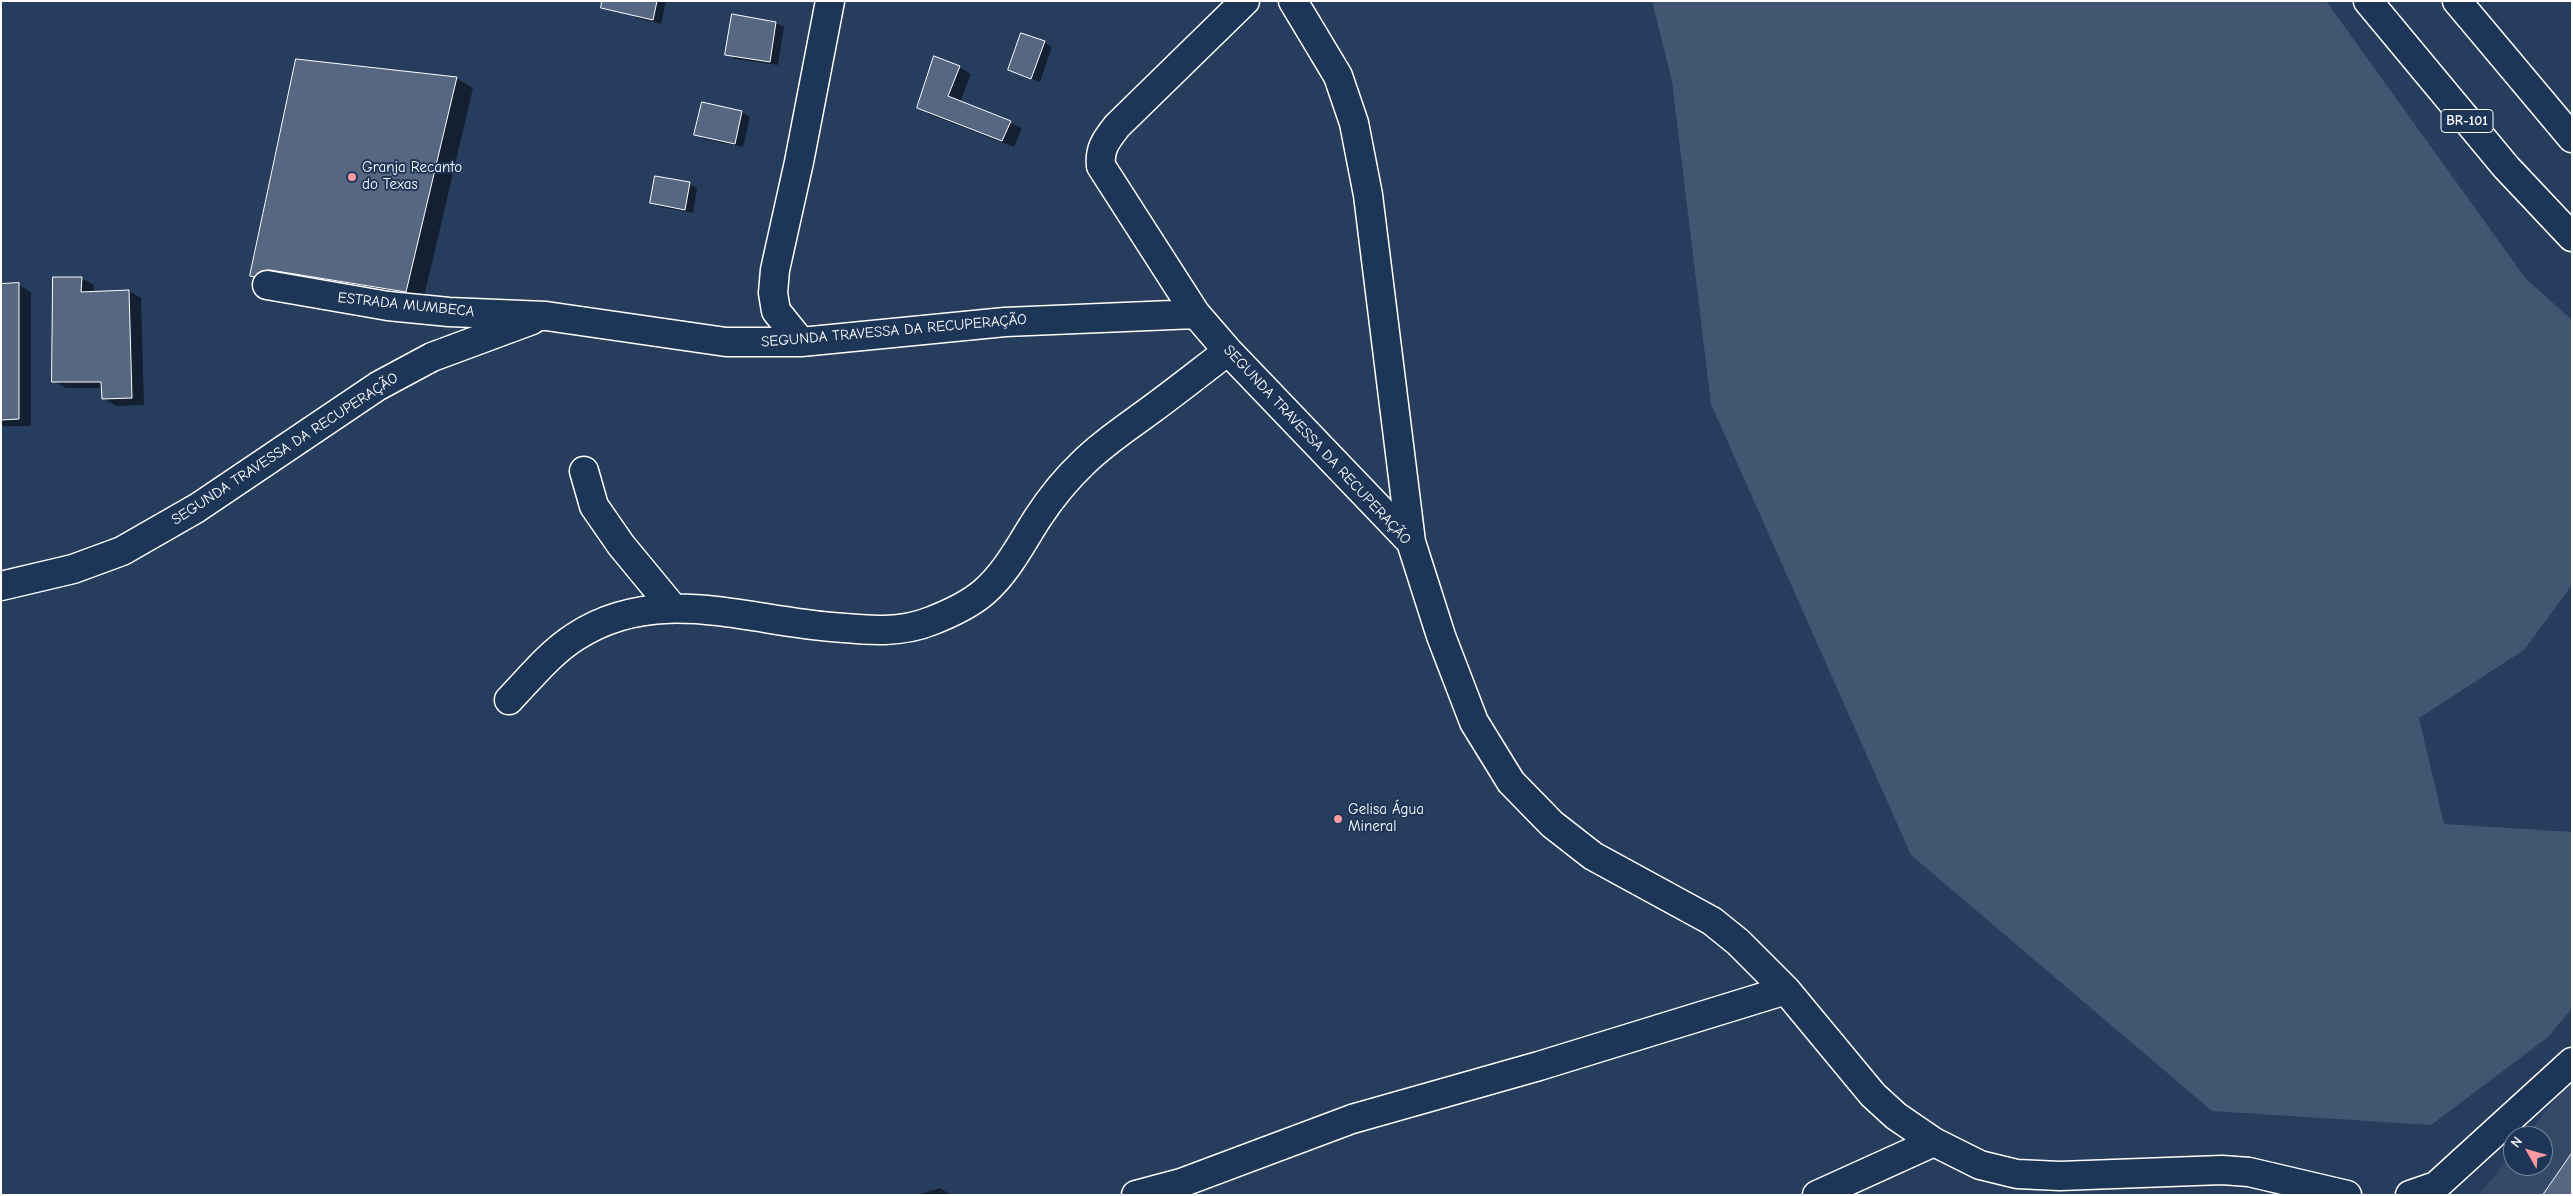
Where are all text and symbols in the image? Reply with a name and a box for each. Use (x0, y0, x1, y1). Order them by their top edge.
road number: BR-101 (2441, 110, 2493, 132)
place label: Granja Recanto do Texas (362, 159, 462, 194)
marker: Granja Recanto do Texas (346, 171, 358, 183)
street label: ESTRADA MUMBECA (337, 289, 475, 321)
street label: SEGUNDA TRAVESSA DA RECUPERAÇÃO (760, 310, 1028, 352)
street label: SEGUNDA TRAVESSA DA RECUPERAÇÃO (1219, 341, 1415, 549)
street label: SEGUNDA TRAVESSA DA RECUPERAÇÃO (168, 369, 402, 529)
place label: Gelisa Água Mineral (1348, 801, 1424, 836)
marker: Gelisa Água Mineral (1332, 813, 1344, 825)
north arrow (2503, 1126, 2553, 1176)
text: N (2507, 1133, 2526, 1151)

